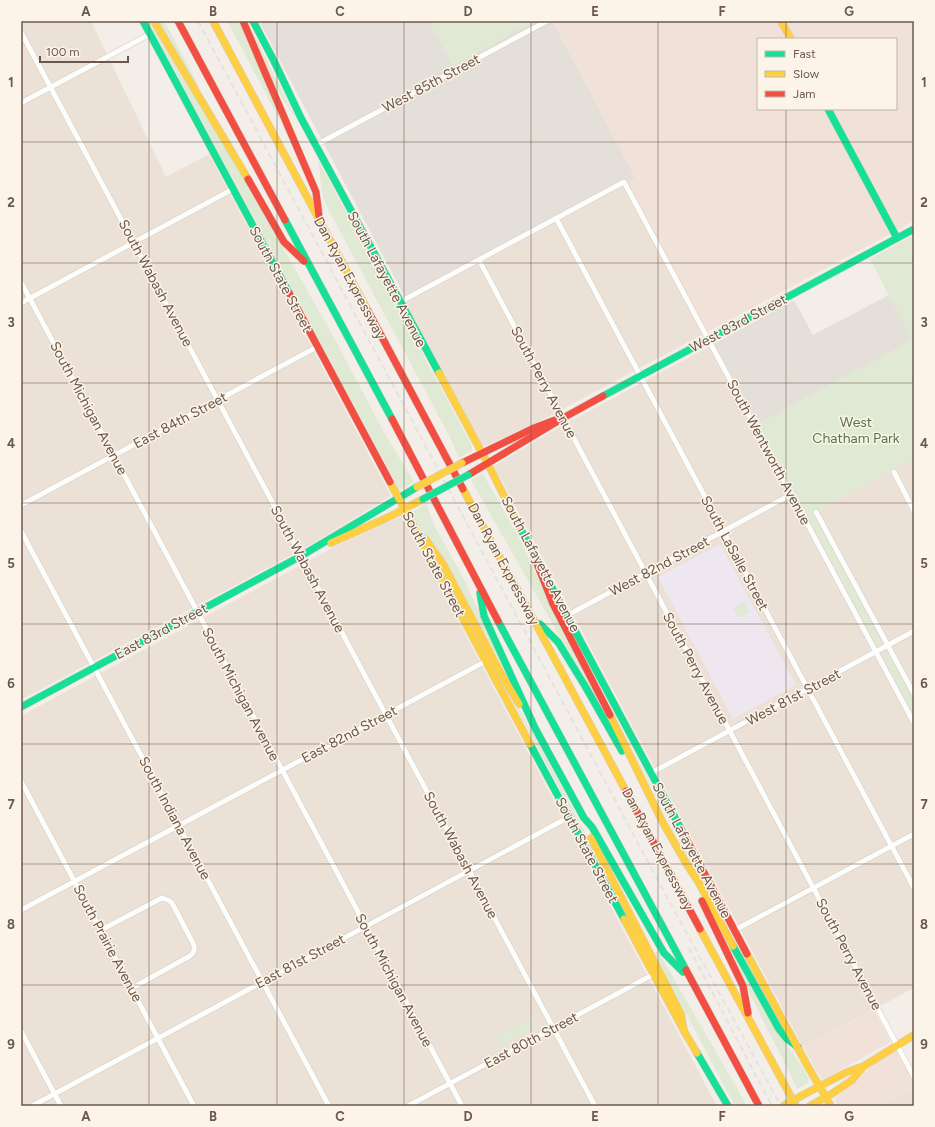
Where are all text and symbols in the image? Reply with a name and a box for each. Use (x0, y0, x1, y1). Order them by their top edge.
text: A (81, 4, 91, 19)
text: B (209, 4, 217, 19)
text: C (335, 4, 345, 19)
text: D (463, 4, 473, 19)
text: E (591, 4, 599, 19)
text: F (718, 4, 726, 19)
text: G (844, 4, 854, 19)
scale bar (40, 38, 128, 64)
legend (757, 38, 897, 110)
text: 100 m (46, 45, 80, 59)
text: Fast (793, 47, 816, 61)
street label: West 85th Street (379, 51, 483, 116)
text: Slow (793, 67, 820, 81)
text: 1 (8, 75, 14, 90)
text: 1 (921, 75, 927, 90)
text: Jam (793, 87, 816, 101)
text: 2 (7, 195, 15, 210)
text: 2 (920, 195, 928, 210)
street label: South Lafayette Avenue (343, 208, 430, 350)
street label: Dan Ryan Expressway (310, 214, 389, 343)
street label: South Wabash Avenue (115, 217, 196, 350)
street label: South State Street (245, 223, 316, 335)
street label: West 83rd Street (687, 291, 790, 356)
text: 3 (7, 315, 15, 330)
text: 3 (920, 315, 928, 330)
street label: South Perry Avenue (507, 323, 580, 441)
street label: South Michigan Avenue (46, 339, 131, 478)
street label: South Wentworth Avenue (723, 377, 814, 528)
street label: East 84th Street (130, 389, 230, 452)
park label: West Chatham Park (812, 414, 900, 447)
text: 4 (7, 436, 15, 451)
text: 4 (920, 436, 928, 451)
street label: South Lafayette Avenue (497, 493, 584, 635)
street label: South LaSalle Street (697, 493, 772, 614)
street label: Dan Ryan Expressway (464, 500, 543, 629)
street label: South Wabash Avenue (267, 503, 348, 636)
street label: South State Street (398, 508, 469, 620)
street label: West 82nd Street (606, 533, 712, 600)
text: 5 (7, 556, 15, 571)
text: 5 (920, 556, 928, 571)
street label: East 83rd Street (112, 600, 210, 663)
street label: South Perry Avenue (659, 609, 732, 727)
street label: South Michigan Avenue (198, 625, 283, 764)
street label: West 81st Street (743, 665, 843, 730)
text: 6 (7, 676, 15, 691)
text: 6 (920, 676, 928, 691)
street label: East 82nd Street (299, 702, 400, 767)
street label: South Indiana Avenue (135, 754, 214, 883)
street label: South Lafayette Avenue (648, 779, 735, 921)
street label: Dan Ryan Expressway (618, 785, 697, 914)
street label: South Wabash Avenue (420, 789, 501, 922)
street label: South State Street (551, 794, 622, 906)
text: 7 (7, 797, 15, 812)
text: 7 (920, 797, 928, 812)
street label: South Prairie Avenue (69, 882, 146, 1005)
street label: South Perry Avenue (812, 895, 885, 1013)
street label: South Michigan Avenue (351, 911, 436, 1050)
text: 8 (7, 917, 15, 932)
text: 8 (920, 917, 928, 932)
street label: East 81st Street (252, 931, 348, 992)
street label: East 80th Street (481, 1009, 581, 1072)
text: 9 (7, 1037, 15, 1052)
text: 9 (920, 1037, 928, 1052)
text: A (81, 1109, 91, 1124)
text: B (209, 1109, 217, 1124)
text: C (335, 1109, 345, 1124)
text: D (463, 1109, 473, 1124)
text: E (591, 1109, 599, 1124)
text: F (718, 1109, 726, 1124)
text: G (844, 1109, 854, 1124)

